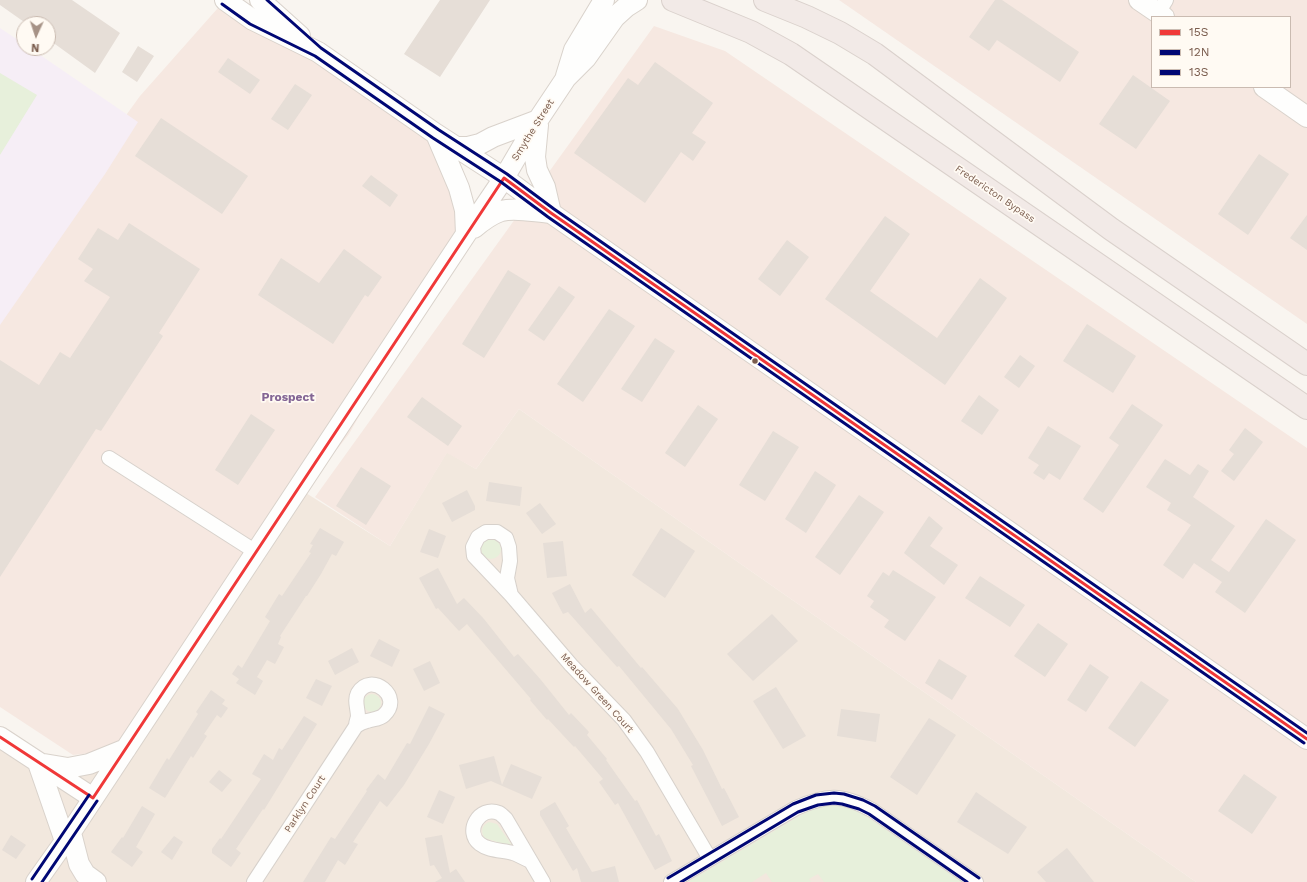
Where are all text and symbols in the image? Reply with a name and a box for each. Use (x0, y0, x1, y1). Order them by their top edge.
north arrow (16, 16, 56, 56)
legend (1151, 16, 1291, 88)
text: 15S (1189, 25, 1208, 39)
text: N (31, 41, 40, 54)
text: 12N (1189, 45, 1209, 59)
text: 13S (1189, 65, 1208, 79)
street label: Smythe Street (509, 97, 557, 163)
street label: Fredericton Bypass (953, 163, 1037, 225)
unlabelled marker (750, 356, 760, 366)
district label: Prospect (261, 390, 315, 404)
street label: Meadow Green Court (558, 651, 636, 735)
street label: Parklyn Court (282, 773, 328, 835)

